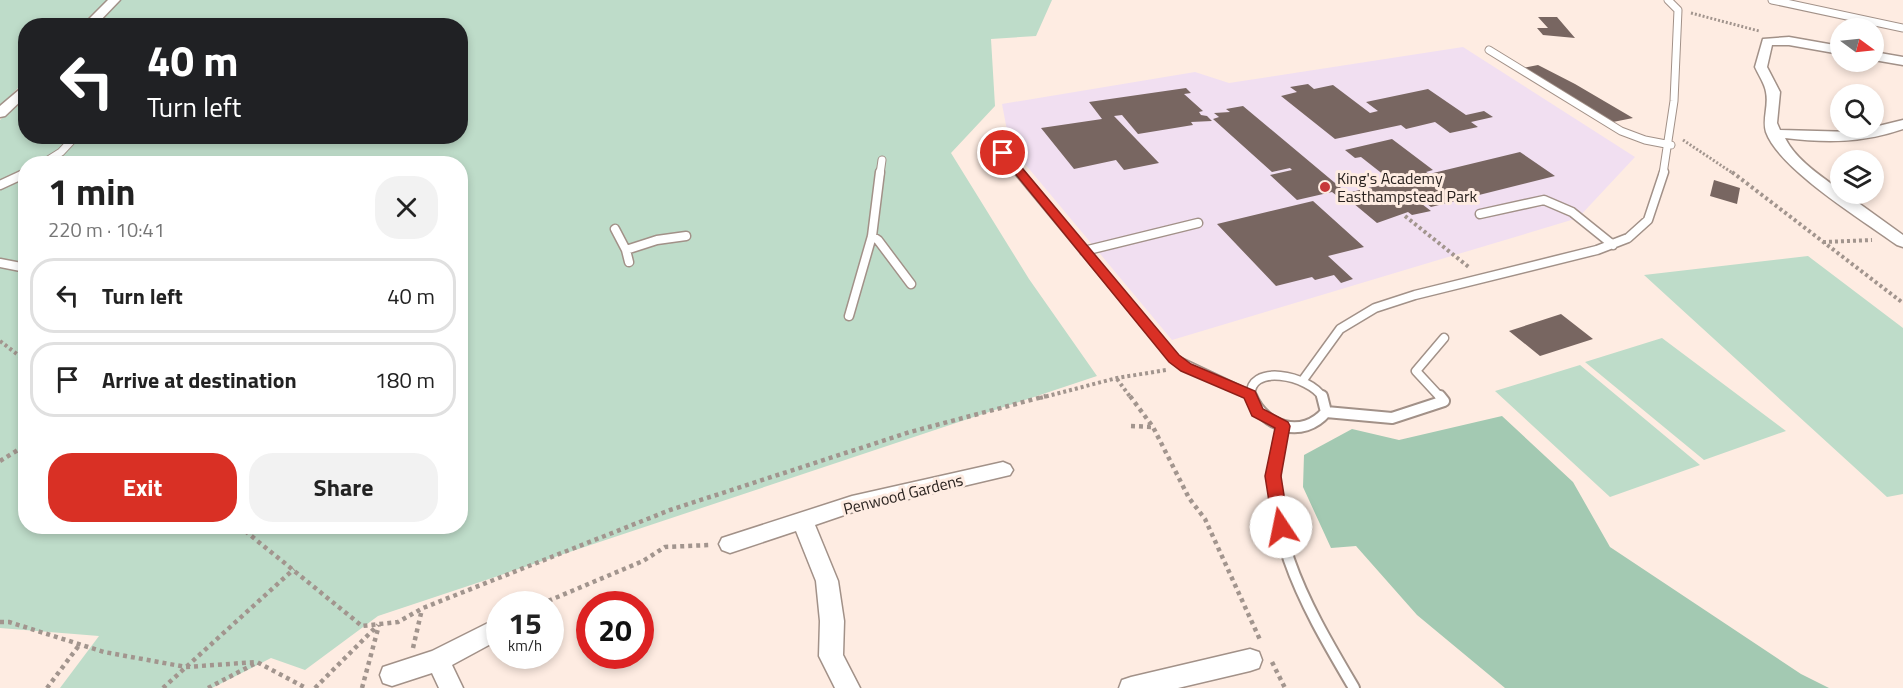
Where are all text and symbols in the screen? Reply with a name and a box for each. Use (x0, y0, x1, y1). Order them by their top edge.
north arrow (1830, 18, 1884, 72)
map controls (1830, 18, 1884, 204)
text: 40 m (147, 28, 239, 92)
icon: left (48, 42, 126, 120)
button: search (1830, 84, 1884, 138)
text: Turn left (147, 86, 241, 127)
pin (977, 127, 1028, 178)
icon: arrive (986, 136, 1019, 169)
button: layers (1830, 150, 1884, 204)
text: 1 min (48, 164, 135, 219)
place label: King's Academy Easthampstead Park (1337, 166, 1477, 208)
button: close (375, 176, 438, 239)
marker: King's Academy Easthampstead Park (1318, 180, 1332, 194)
text: 220 m · 10:41 (48, 214, 165, 245)
icon: left (51, 279, 84, 312)
text: Turn left (102, 279, 183, 313)
text: 40 m (387, 279, 435, 313)
icon: arrive (51, 363, 84, 396)
text: Arrive at destination (102, 363, 297, 397)
text: 180 m (375, 363, 435, 397)
button: Exit (48, 453, 237, 522)
button: Share (249, 453, 438, 522)
street label: Penwood Gardens (841, 468, 965, 520)
position arrow (1249, 495, 1313, 559)
speed limit sign: 20 (576, 591, 654, 669)
text: 15 (508, 600, 542, 646)
text: km/h (508, 634, 542, 657)

